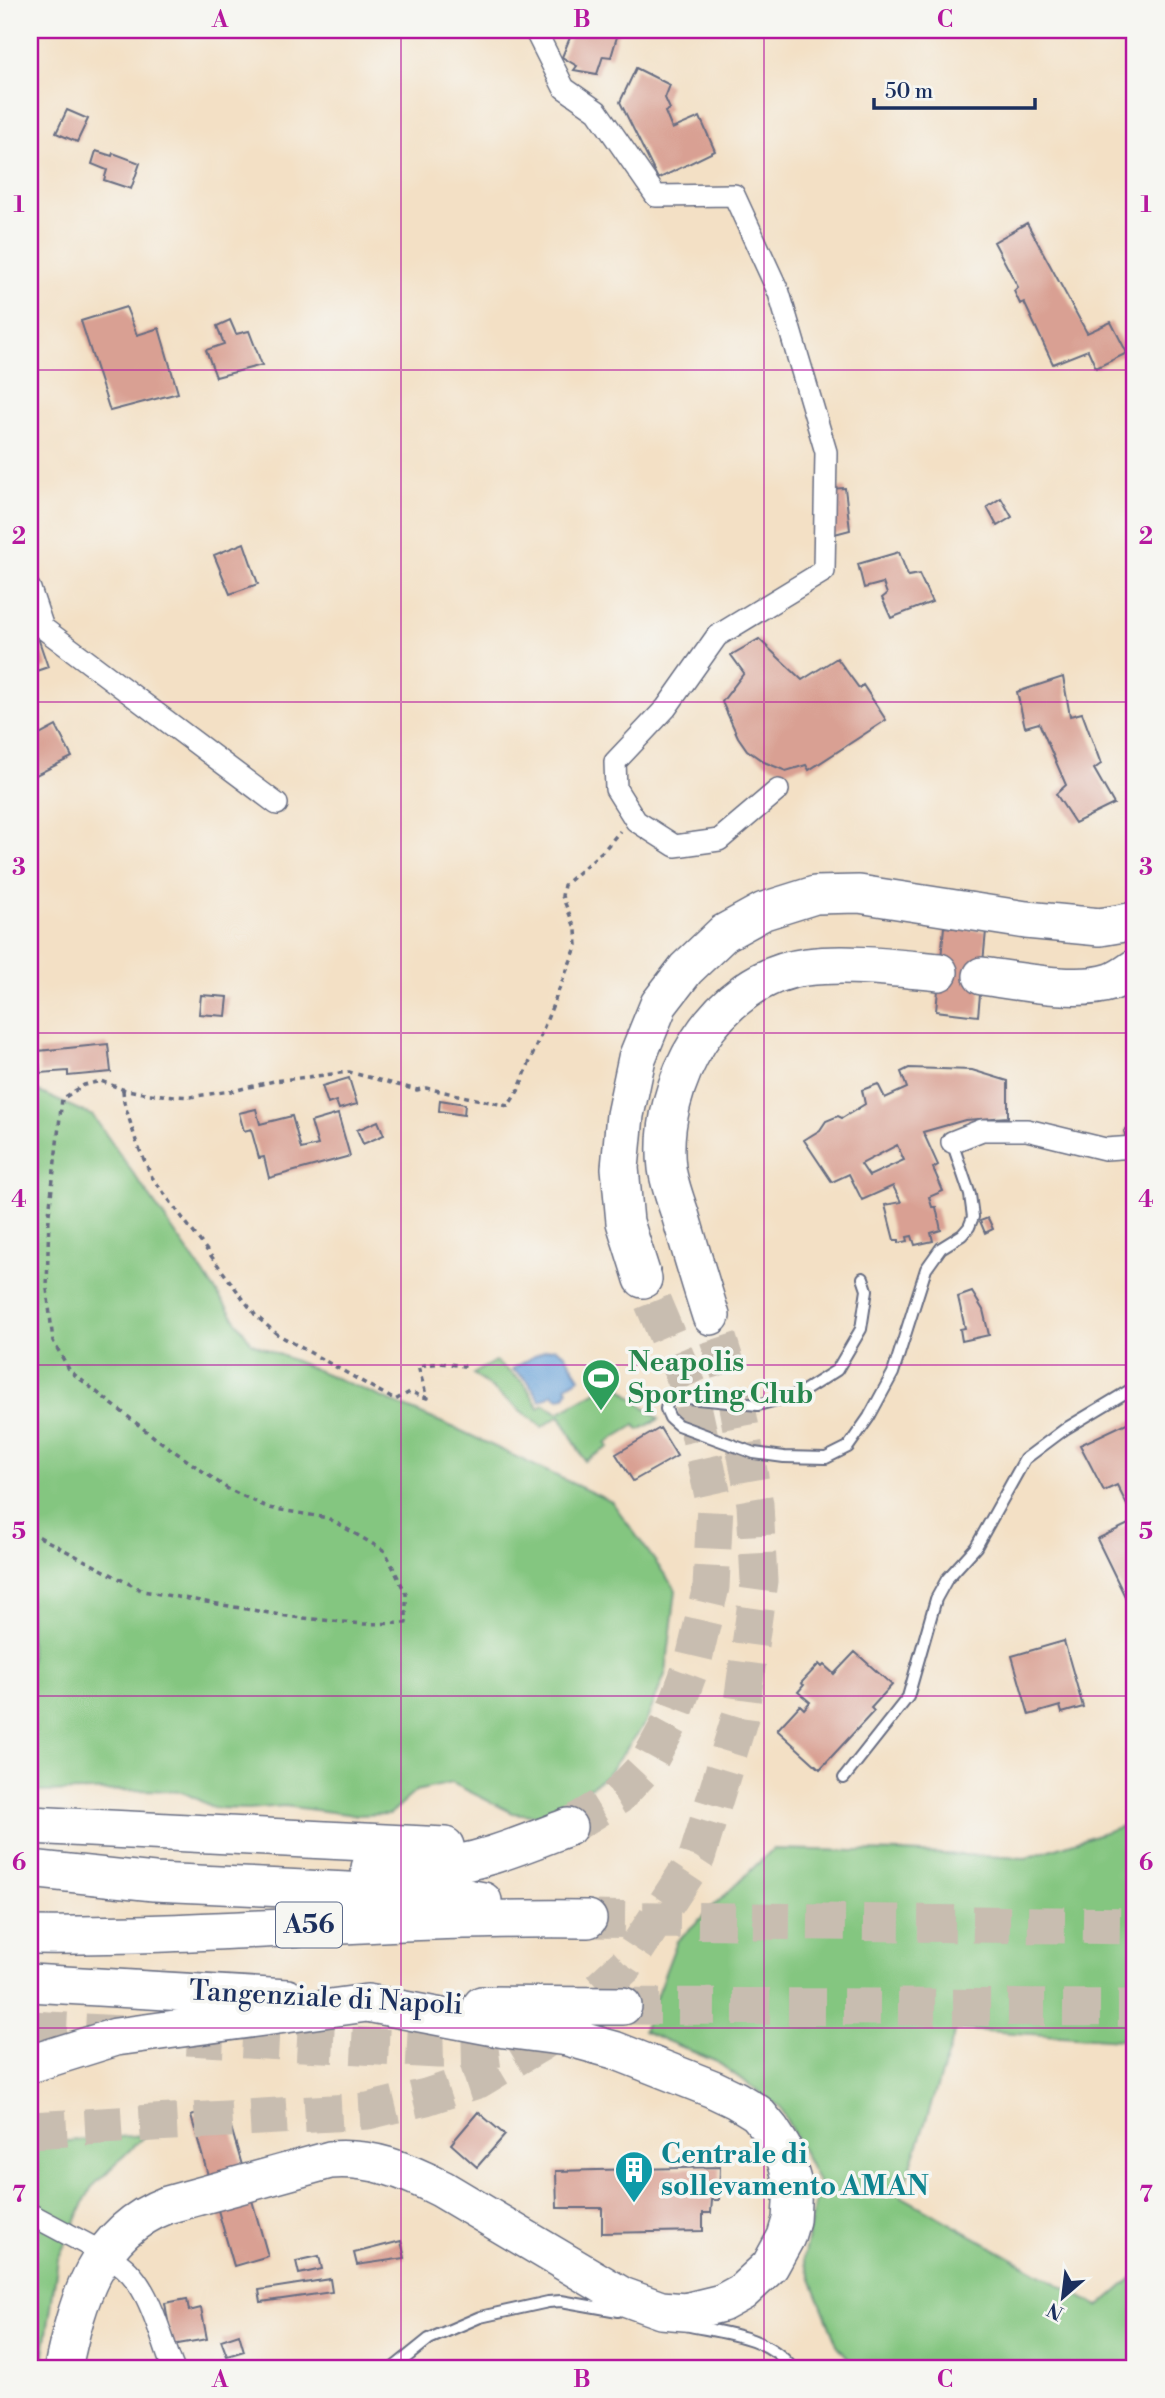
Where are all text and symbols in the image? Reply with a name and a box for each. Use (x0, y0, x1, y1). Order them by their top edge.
text: A (211, 6, 229, 34)
text: B (573, 6, 591, 34)
text: C (937, 6, 953, 34)
scale bar (874, 66, 1036, 110)
text: 50 m (885, 79, 933, 105)
text: 1 (13, 191, 25, 219)
text: 1 (1140, 191, 1152, 219)
text: 2 (12, 523, 26, 551)
text: 2 (1139, 523, 1153, 551)
text: 3 (12, 854, 26, 882)
text: 3 (1139, 854, 1153, 882)
text: 4 (11, 1186, 27, 1214)
text: 4 (1138, 1186, 1154, 1214)
place label: Neapolis Sporting Club (628, 1345, 813, 1412)
sports icon: Neapolis Sporting Club (580, 1357, 622, 1412)
text: 5 (12, 1518, 26, 1546)
text: 5 (1139, 1518, 1153, 1546)
text: 6 (12, 1849, 26, 1877)
text: 6 (1139, 1849, 1153, 1877)
road number: A56 (276, 1902, 342, 1948)
street label: Tangenziale di Napoli (188, 1973, 464, 2023)
place label: Centrale di sollevamento AMAN (661, 2137, 929, 2204)
building icon: Centrale di sollevamento AMAN (613, 2149, 655, 2204)
text: 7 (12, 2181, 26, 2209)
text: 7 (1139, 2181, 1153, 2209)
north arrow (1028, 2262, 1098, 2332)
text: N (1043, 2297, 1068, 2325)
text: A (211, 2366, 229, 2394)
text: B (573, 2366, 591, 2394)
text: C (937, 2366, 953, 2394)

